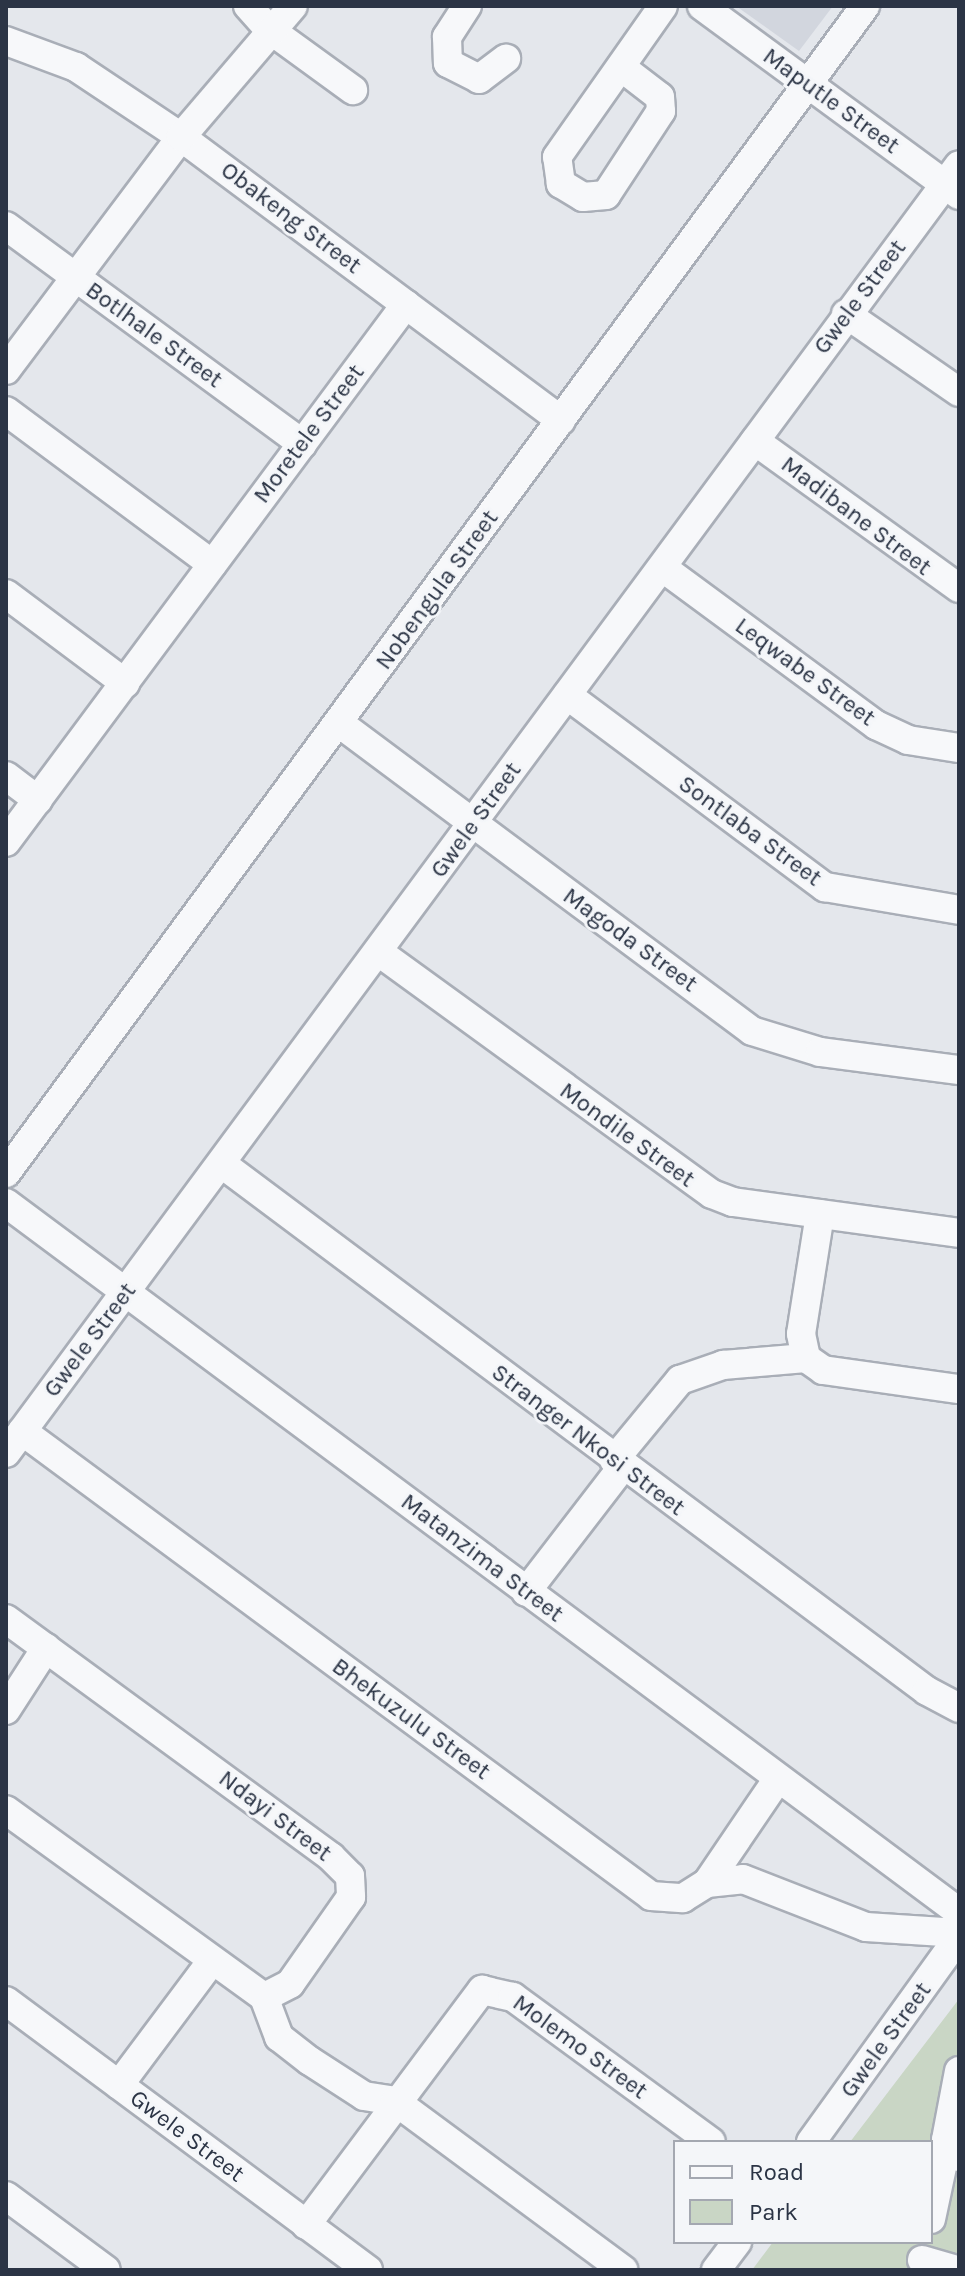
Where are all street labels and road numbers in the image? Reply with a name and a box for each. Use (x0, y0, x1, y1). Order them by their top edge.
street label: Maputle Street (757, 42, 905, 160)
street label: Obakeng Street (215, 156, 367, 280)
street label: Gwele Street (808, 234, 912, 360)
street label: Botlhale Street (80, 276, 228, 394)
street label: Moretele Street (247, 359, 371, 509)
street label: Madibane Street (775, 450, 937, 582)
street label: Nobengula Street (369, 505, 505, 675)
street label: Leqwabe Street (729, 611, 881, 733)
street label: Gwele Street (424, 757, 528, 883)
street label: Sontlaba Street (673, 769, 827, 893)
street label: Magoda Street (557, 882, 703, 998)
street label: Mondile Street (554, 1076, 700, 1194)
street label: Gwele Street (38, 1277, 142, 1403)
street label: Stranger Nkosi Street (486, 1358, 690, 1522)
street label: Matanzima Street (395, 1488, 569, 1628)
street label: Bhekuzulu Street (326, 1652, 496, 1786)
street label: Ndayi Street (213, 1764, 337, 1868)
street label: Gwele Street (834, 1977, 938, 2103)
street label: Molemo Street (507, 1988, 653, 2106)
street label: Gwele Street (124, 2084, 250, 2188)

